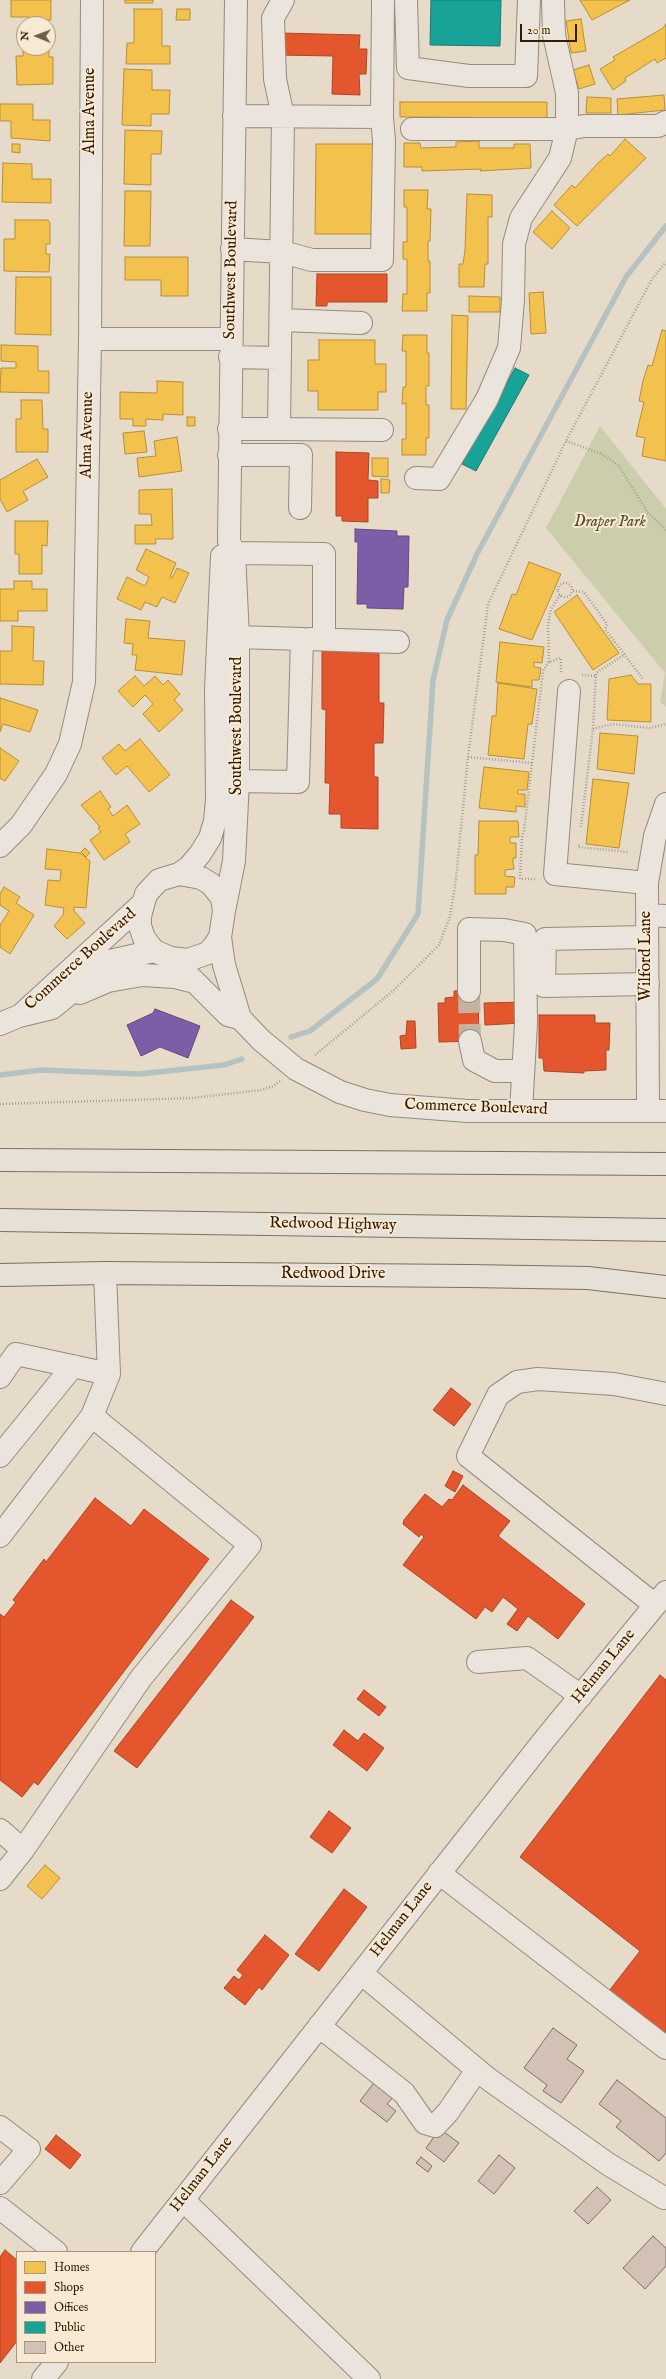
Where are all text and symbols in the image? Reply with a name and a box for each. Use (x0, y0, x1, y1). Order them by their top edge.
north arrow (16, 16, 56, 56)
scale bar (522, 16, 579, 42)
text: 20 m (527, 23, 550, 38)
text: N (18, 31, 32, 41)
street label: Alma Avenue (81, 68, 101, 154)
street label: Southwest Boulevard (221, 200, 243, 340)
street label: Alma Avenue (78, 391, 98, 479)
park label: Draper Park (574, 513, 646, 533)
street label: Southwest Boulevard (228, 657, 248, 795)
street label: Commerce Boulevard (21, 905, 141, 1015)
street label: Wilford Lane (637, 911, 657, 1001)
street label: Commerce Boulevard (404, 1096, 548, 1120)
street label: Redwood Highway (269, 1214, 397, 1236)
street label: Redwood Drive (281, 1265, 385, 1285)
street label: Helman Lane (568, 1626, 640, 1708)
street label: Helman Lane (367, 1878, 437, 1962)
street label: Helman Lane (167, 2133, 237, 2217)
legend (16, 2251, 156, 2363)
text: Homes (54, 2260, 90, 2275)
text: Shops (54, 2280, 84, 2295)
text: Offices (54, 2300, 88, 2315)
text: Public (54, 2320, 85, 2335)
text: Other (54, 2340, 84, 2355)

